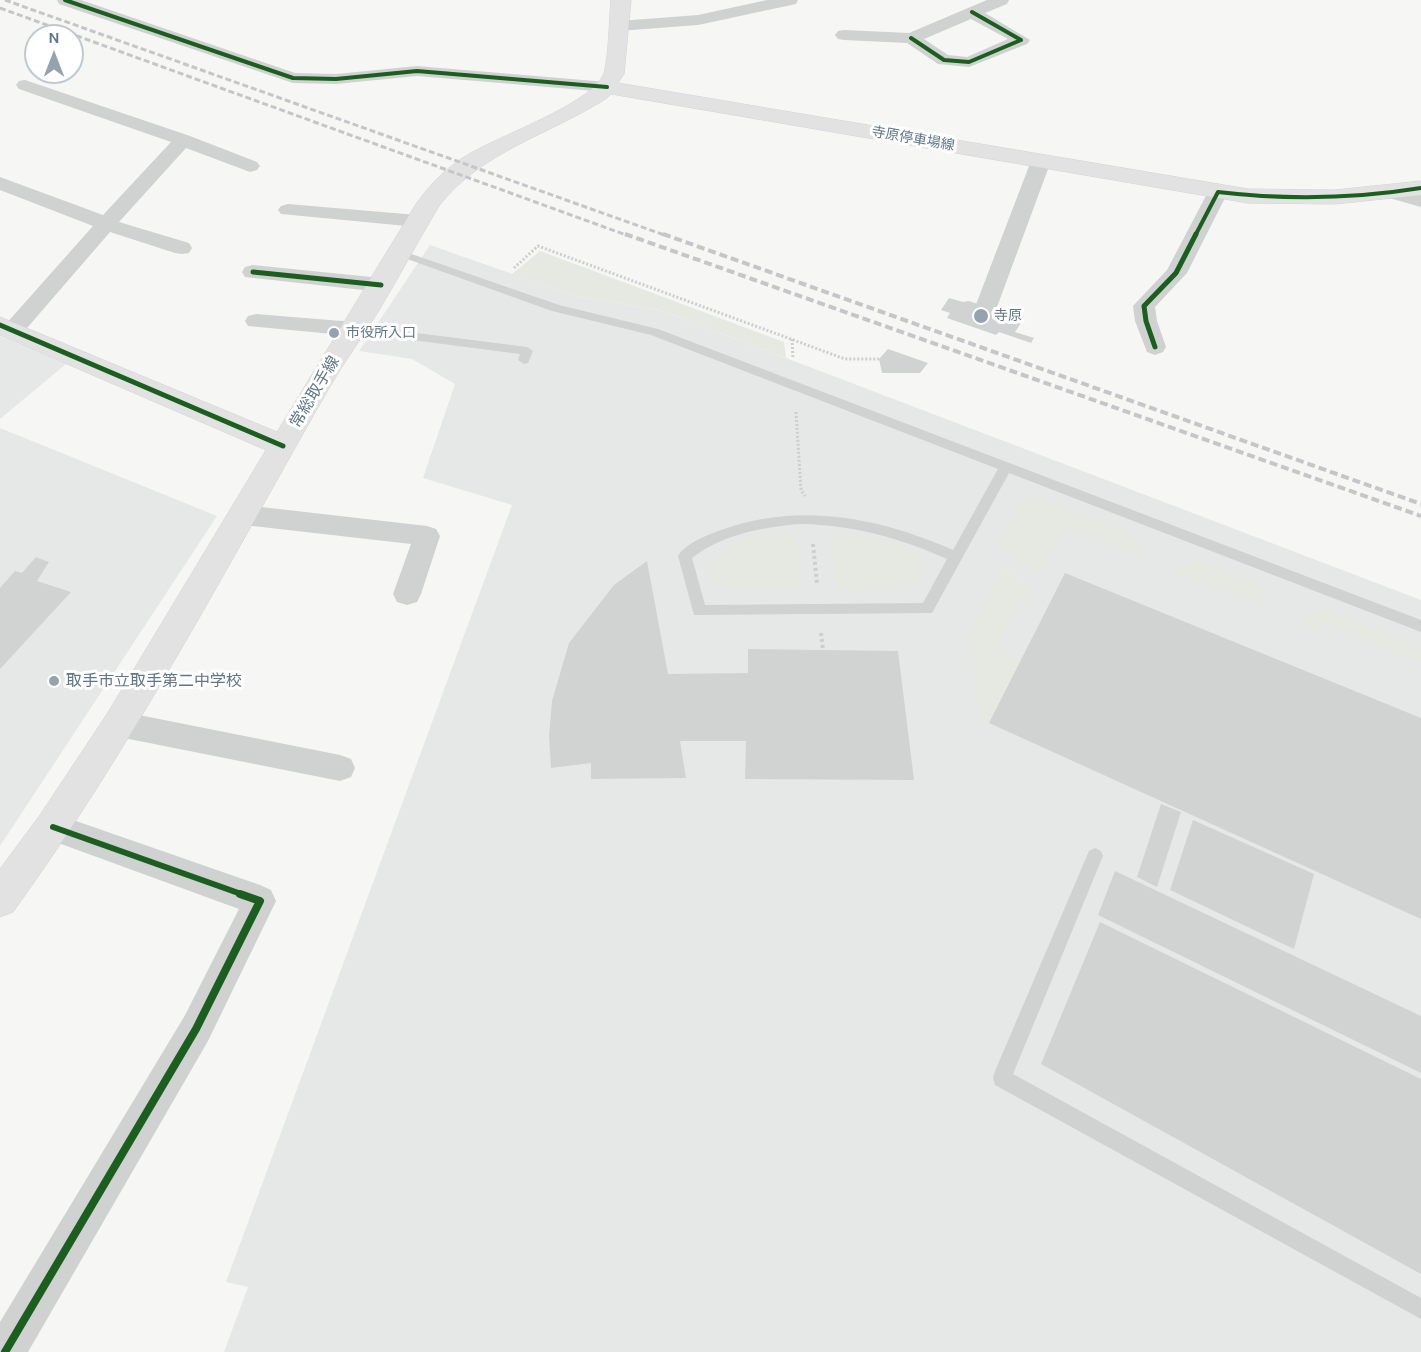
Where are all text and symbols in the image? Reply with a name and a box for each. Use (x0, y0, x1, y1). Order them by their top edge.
north arrow (24, 24, 84, 84)
text: N (48, 28, 60, 47)
street label: 寺原停車場線 (870, 123, 956, 155)
marker: 寺原 (972, 307, 990, 325)
place label: 寺原 (994, 308, 1022, 324)
place label: 市役所入口 (346, 325, 416, 341)
marker: 市役所入口 (327, 326, 341, 340)
street label: 常総取手線 (286, 353, 344, 431)
place label: 取手市立取手第二中学校 (66, 671, 242, 691)
marker: 取手市立取手第二中学校 (47, 674, 61, 688)

